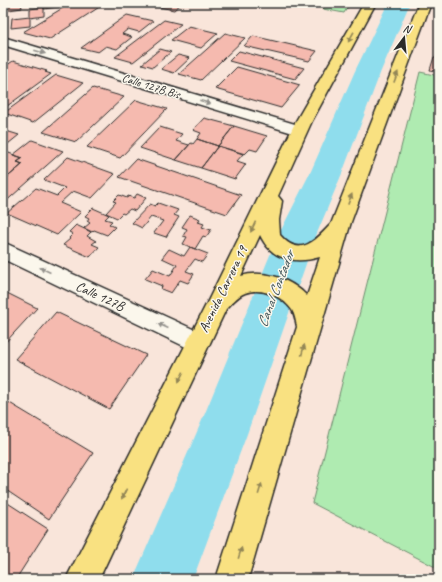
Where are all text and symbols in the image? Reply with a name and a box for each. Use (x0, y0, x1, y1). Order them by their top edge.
north arrow (384, 18, 424, 58)
text: N (402, 21, 414, 37)
one-way arrow (347, 31, 354, 43)
one-way arrow (35, 49, 47, 55)
street label: Calle 127B Bis (120, 70, 184, 103)
one-way arrow (393, 71, 399, 83)
one-way arrow (199, 99, 211, 105)
one-way arrow (347, 192, 353, 204)
one-way arrow (250, 222, 256, 233)
street label: Avenida Carrera 19 (195, 242, 252, 335)
water label: Canal Contador (253, 246, 300, 330)
one-way arrow (39, 267, 51, 273)
street label: Calle 127B (73, 277, 129, 315)
one-way arrow (157, 323, 168, 329)
one-way arrow (300, 343, 306, 355)
one-way arrow (178, 372, 184, 383)
one-way arrow (257, 482, 263, 494)
one-way arrow (121, 488, 127, 500)
one-way arrow (237, 546, 243, 558)

